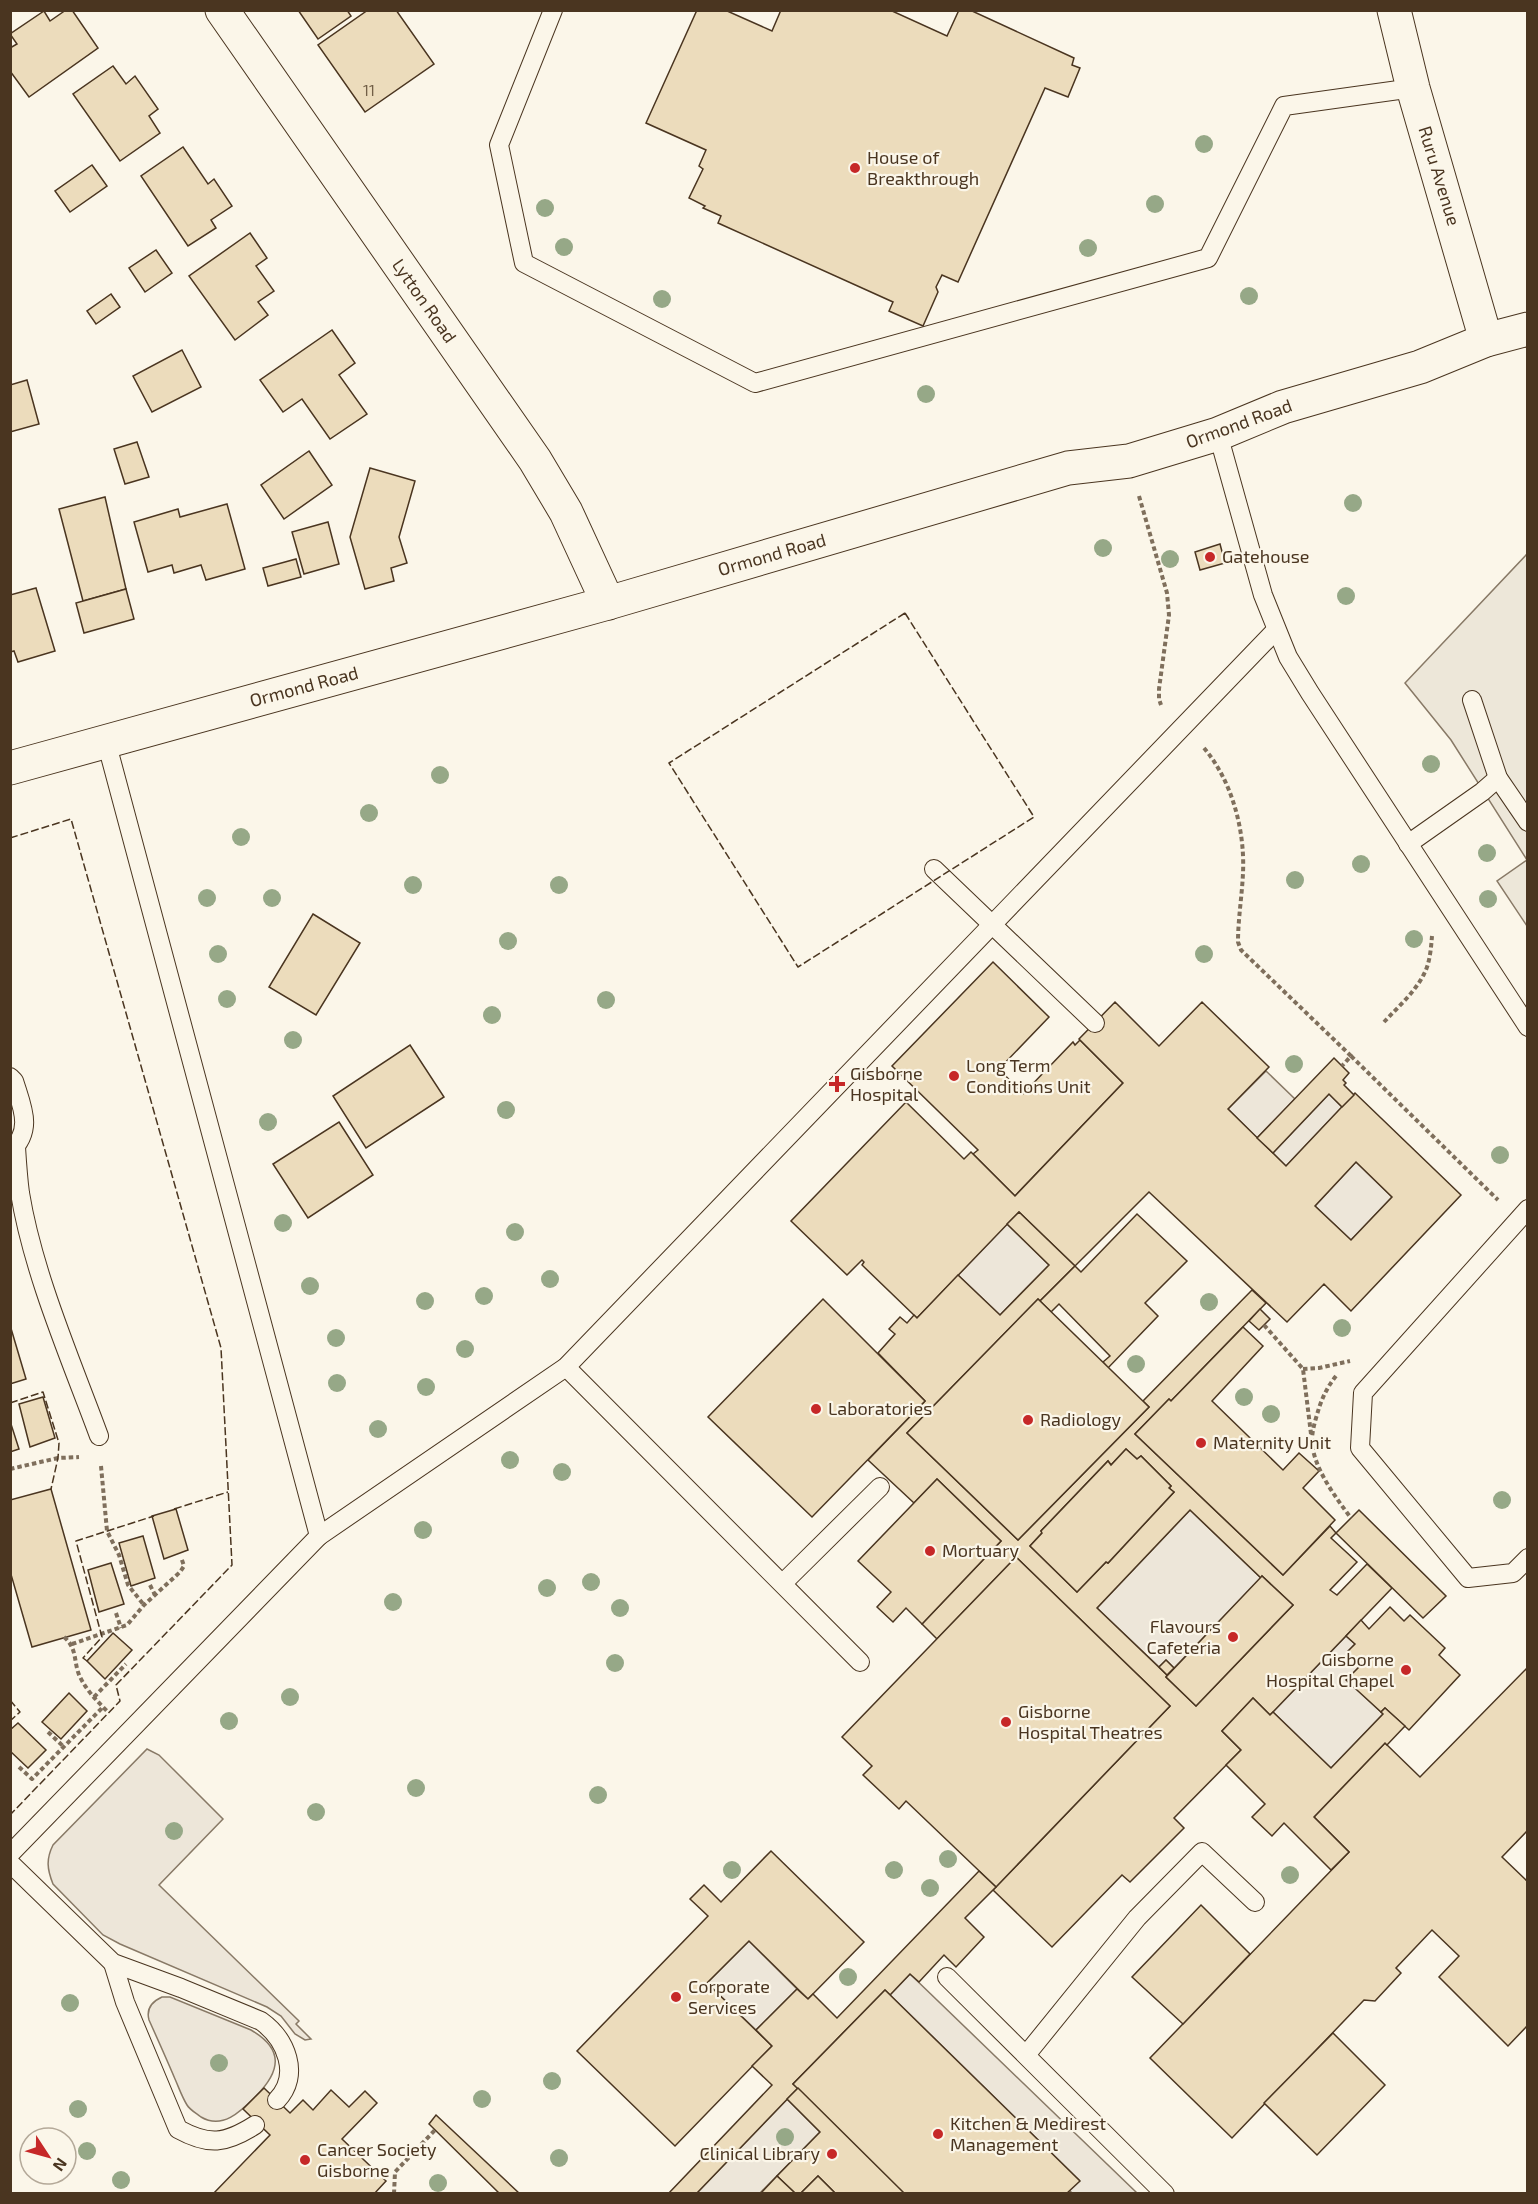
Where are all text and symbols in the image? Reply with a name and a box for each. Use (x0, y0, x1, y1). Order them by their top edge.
house number: 11 (363, 81, 375, 99)
street label: Ruru Avenue (1414, 123, 1465, 228)
place label: House of Breakthrough (867, 146, 979, 189)
marker: House of Breakthrough (848, 161, 862, 175)
street label: Lytton Road (388, 254, 462, 347)
street label: Ormond Road (1183, 394, 1295, 452)
street label: Ormond Road (715, 528, 828, 580)
place label: Gatehouse (1222, 545, 1309, 567)
marker: Gatehouse (1203, 550, 1217, 564)
street label: Ormond Road (247, 661, 360, 711)
place label: Long Term Conditions Unit (966, 1054, 1091, 1097)
place label: Gisborne Hospital (850, 1062, 923, 1105)
marker: Long Term Conditions Unit (947, 1069, 961, 1083)
marker: Gisborne Hospital (828, 1075, 846, 1093)
place label: Laboratories (828, 1397, 932, 1419)
marker: Laboratories (809, 1402, 823, 1416)
place label: Radiology (1040, 1408, 1122, 1430)
marker: Radiology (1021, 1413, 1035, 1427)
place label: Maternity Unit (1213, 1431, 1331, 1453)
marker: Maternity Unit (1194, 1436, 1208, 1450)
place label: Mortuary (942, 1539, 1019, 1561)
marker: Mortuary (923, 1544, 937, 1558)
place label: Flavours Cafeteria (1146, 1615, 1221, 1658)
marker: Flavours Cafeteria (1226, 1630, 1240, 1644)
place label: Gisborne Hospital Chapel (1266, 1648, 1395, 1691)
marker: Gisborne Hospital Chapel (1399, 1663, 1413, 1677)
place label: Gisborne Hospital Theatres (1018, 1700, 1163, 1743)
marker: Gisborne Hospital Theatres (999, 1715, 1013, 1729)
place label: Corporate Services (688, 1975, 770, 2018)
marker: Corporate Services (669, 1990, 683, 2004)
place label: Kitchen & Medirest Management (950, 2112, 1106, 2155)
north arrow (18, 2126, 78, 2186)
marker: Kitchen & Medirest Management (931, 2127, 945, 2141)
place label: Cancer Society Gisborne (317, 2138, 437, 2181)
place label: Clinical Library (700, 2142, 820, 2164)
marker: Clinical Library (825, 2147, 839, 2161)
marker: Cancer Society Gisborne (298, 2153, 312, 2167)
text: N (49, 2155, 72, 2175)

